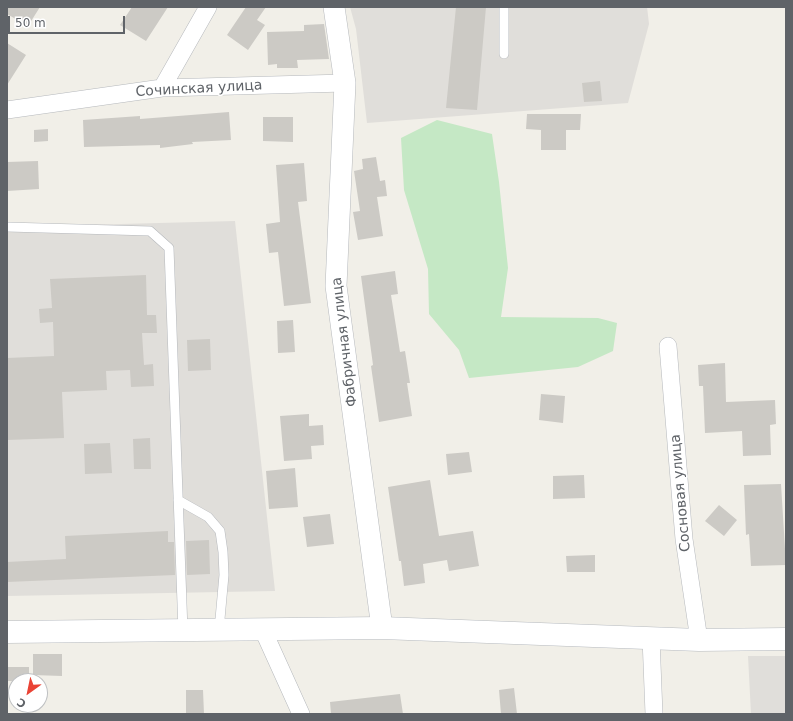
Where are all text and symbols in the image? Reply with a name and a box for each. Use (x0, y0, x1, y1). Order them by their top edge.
scale bar (10, 8, 127, 34)
text: 50 m (15, 16, 46, 30)
street label: Сочинская улица (135, 77, 263, 101)
street label: Фабричная улица (329, 276, 361, 408)
street label: Сосновая улица (667, 434, 695, 552)
north arrow (8, 673, 48, 713)
text: С (15, 695, 29, 710)

